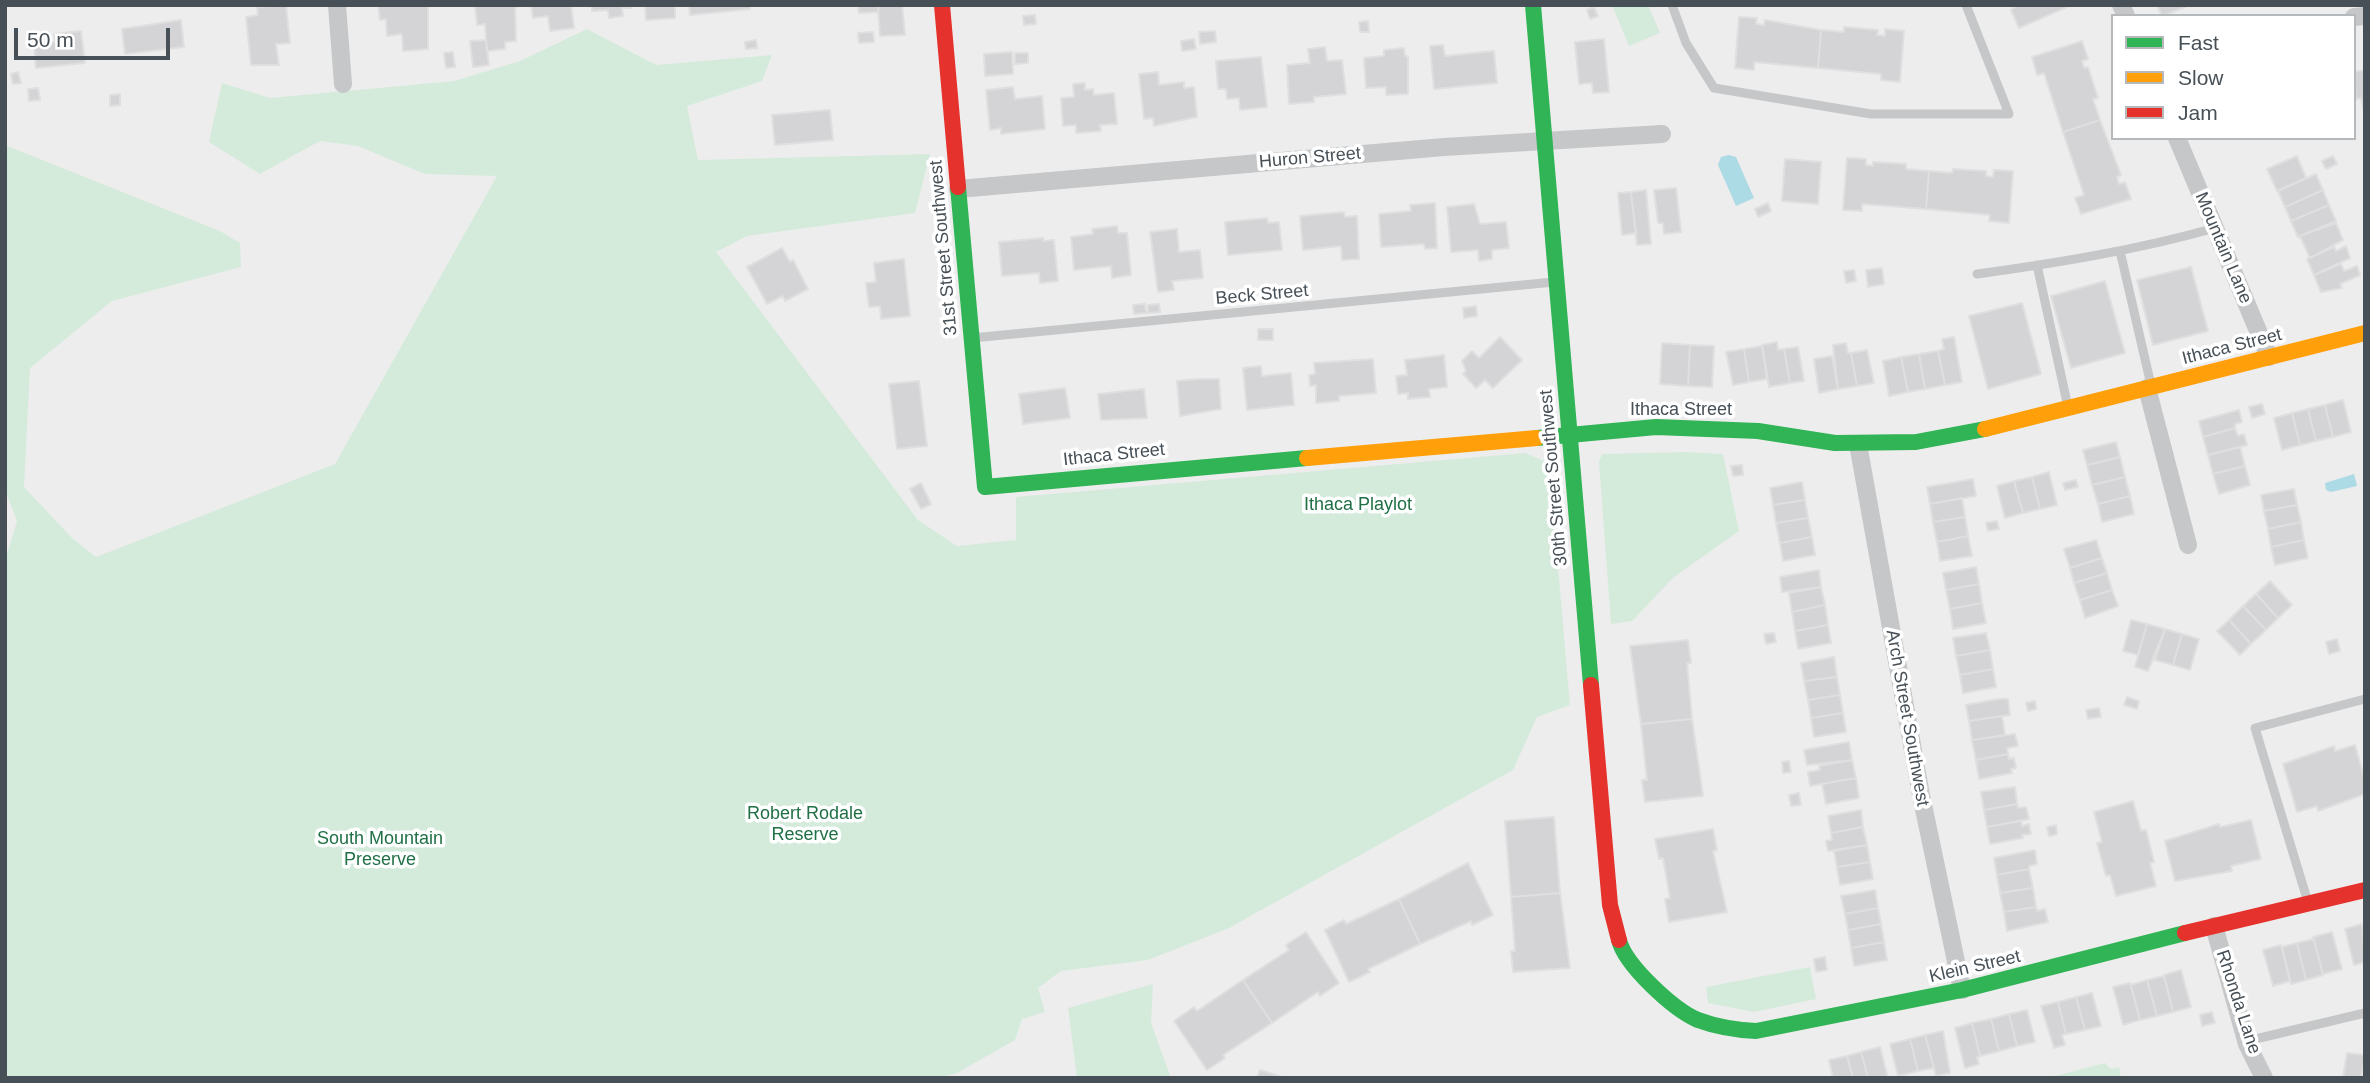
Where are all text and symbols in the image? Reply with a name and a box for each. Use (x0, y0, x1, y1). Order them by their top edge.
scale bar (18, 14, 173, 58)
legend (2111, 14, 2356, 140)
text: 50 m (27, 28, 74, 51)
text: Fast (2178, 31, 2219, 54)
text: Slow (2178, 66, 2224, 89)
text: Jam (2178, 101, 2218, 124)
street label: Huron Street (1258, 143, 1362, 173)
street label: 31st Street Southwest (926, 159, 962, 337)
street label: Mountain Lane (2190, 189, 2256, 307)
street label: Beck Street (1215, 280, 1309, 310)
street label: Ithaca Street (2180, 324, 2284, 370)
street label: 30th Street Southwest (1536, 389, 1572, 567)
street label: Ithaca Street (1630, 399, 1732, 421)
street label: Ithaca Street (1062, 439, 1166, 471)
park label: Ithaca Playlot (1304, 494, 1412, 516)
street label: Arch Street Southwest (1881, 628, 1933, 808)
park label: Robert Rodale Reserve (747, 803, 863, 846)
park label: South Mountain Preserve (317, 828, 443, 870)
street label: Klein Street (1927, 946, 2023, 988)
street label: Rhonda Lane (2211, 947, 2265, 1057)

